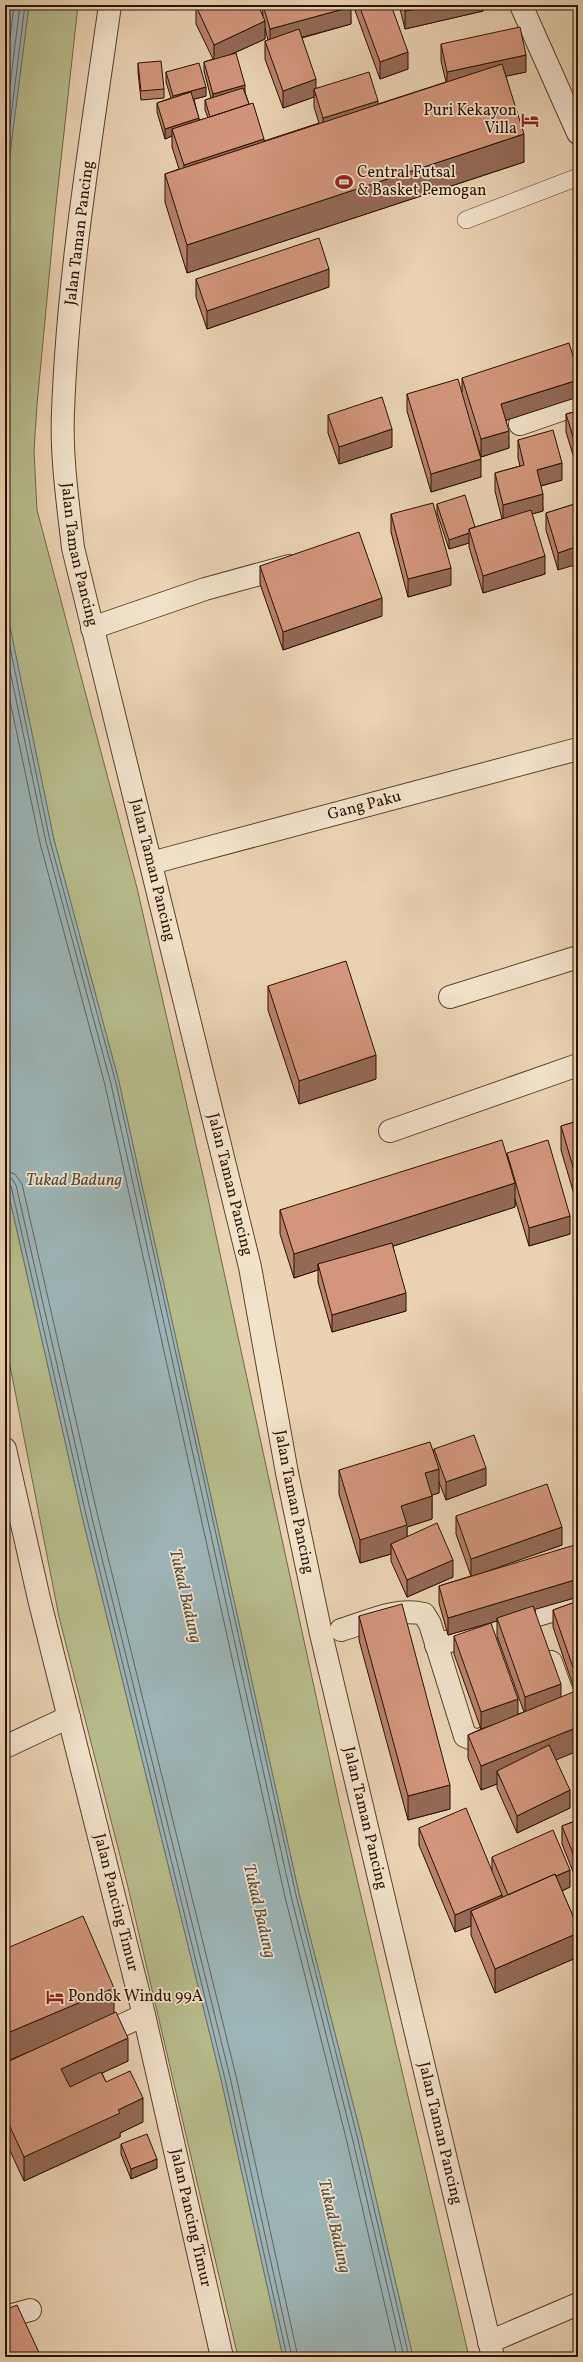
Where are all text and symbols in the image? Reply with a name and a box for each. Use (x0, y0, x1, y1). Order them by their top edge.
place label: Puri Kekayon Villa (423, 100, 517, 140)
hotel icon: Puri Kekayon Villa (520, 110, 540, 130)
street label: Jalan Taman Pancing (60, 159, 100, 307)
place label: Central Futsal & Basket Pemogan (357, 162, 487, 202)
sports icon: Central Futsal & Basket Pemogan (334, 172, 354, 192)
street label: Jalan Taman Pancing (55, 482, 103, 629)
street label: Gang Paku (325, 786, 404, 826)
street label: Jalan Taman Pancing (124, 796, 180, 944)
street label: Jalan Taman Pancing (202, 1111, 258, 1258)
water label: Tukad Badung (26, 1169, 122, 1192)
street label: Jalan Taman Pancing (269, 1428, 319, 1576)
water label: Tukad Badung (163, 1547, 207, 1646)
street label: Jalan Taman Pancing (337, 1744, 392, 1892)
street label: Jalan Pancing Timur (88, 1831, 144, 1974)
water label: Tukad Badung (237, 1862, 281, 1961)
place label: Pondok Windu 99A (68, 1986, 203, 2008)
hotel icon: Pondok Windu 99A (45, 1987, 65, 2007)
street label: Jalan Taman Pancing (412, 2060, 467, 2207)
street label: Jalan Pancing Timur (164, 2147, 217, 2290)
water label: Tukad Badung (312, 2177, 356, 2276)

